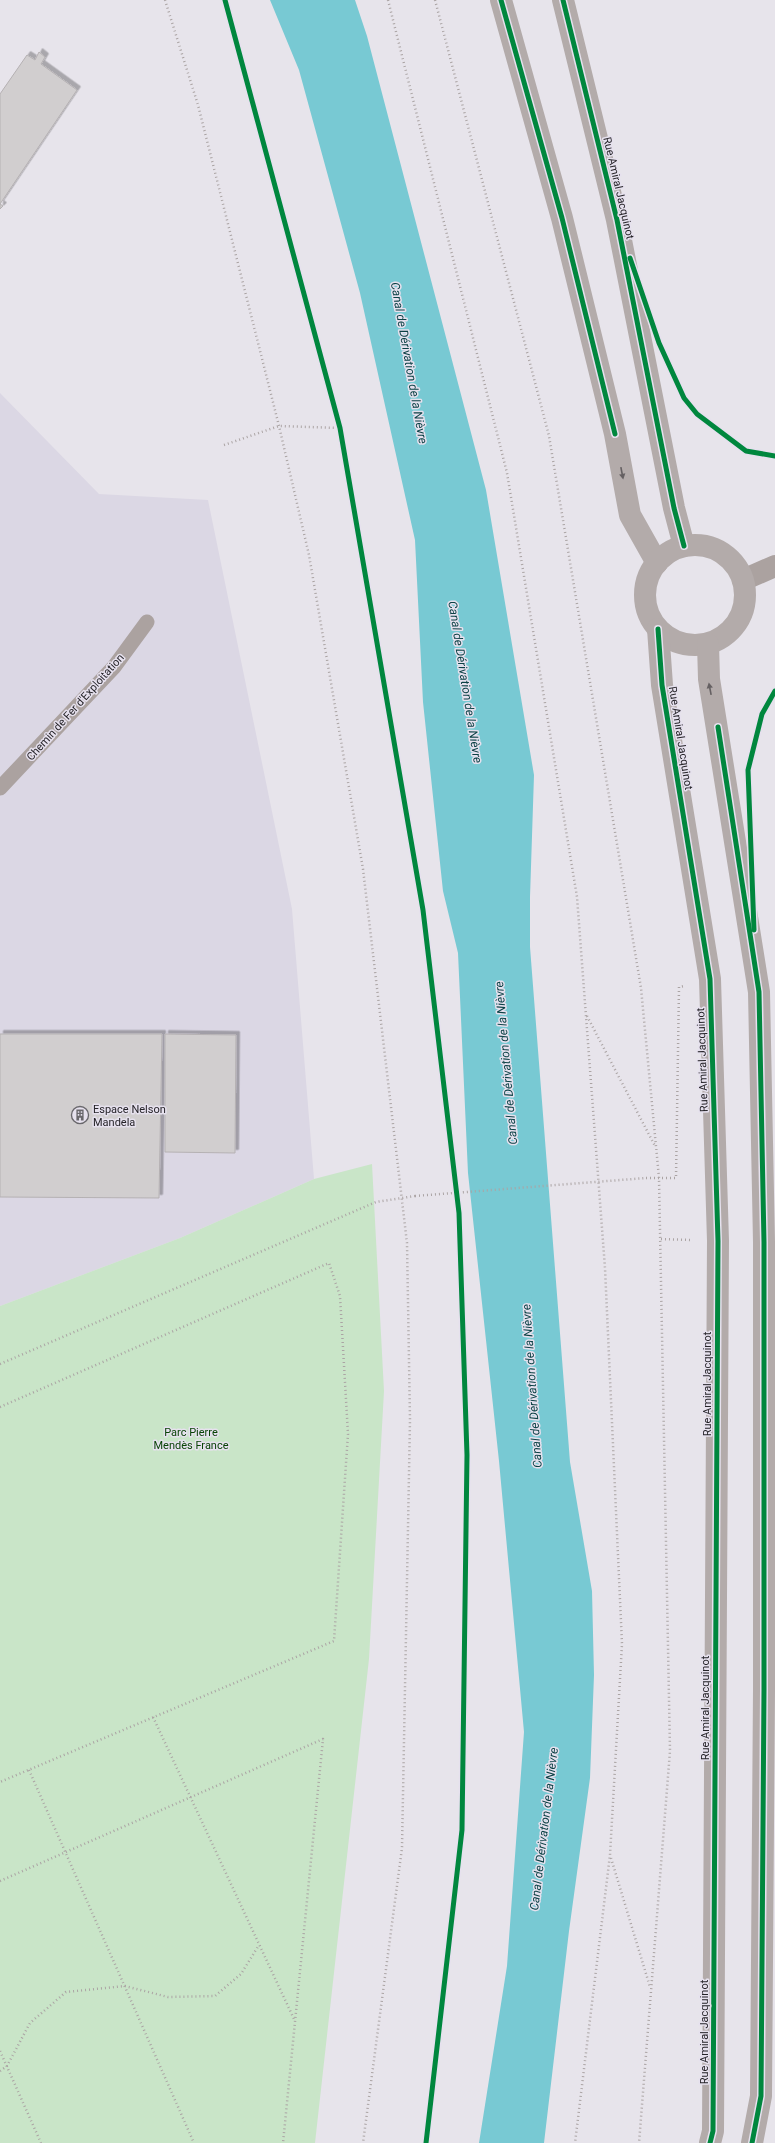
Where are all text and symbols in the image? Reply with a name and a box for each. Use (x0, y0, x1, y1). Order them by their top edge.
street label: Rue Amiral Jacquinot (600, 136, 637, 241)
water label: Canal de Dérivation de la Nièvre (388, 281, 430, 445)
one-way arrow (619, 466, 625, 479)
water label: Canal de Dérivation de la Nièvre (445, 600, 485, 764)
street label: Chemin de Fer d'Exploitation (24, 651, 127, 763)
one-way arrow (707, 682, 713, 695)
street label: Rue Amiral Jacquinot (666, 685, 695, 791)
water label: Canal de Dérivation de la Nièvre (492, 981, 520, 1145)
street label: Rue Amiral Jacquinot (694, 1007, 711, 1112)
place label: Espace Nelson Mandela (93, 1103, 166, 1129)
building icon: Espace Nelson Mandela (70, 1105, 90, 1125)
water label: Canal de Dérivation de la Nièvre (519, 1304, 545, 1468)
street label: Rue Amiral Jacquinot (701, 1331, 714, 1436)
park label: Parc Pierre Mendès France (153, 1426, 229, 1452)
street label: Rue Amiral Jacquinot (699, 1655, 712, 1760)
water label: Canal de Dérivation de la Nièvre (527, 1747, 561, 1911)
street label: Rue Amiral Jacquinot (698, 1979, 711, 2084)

